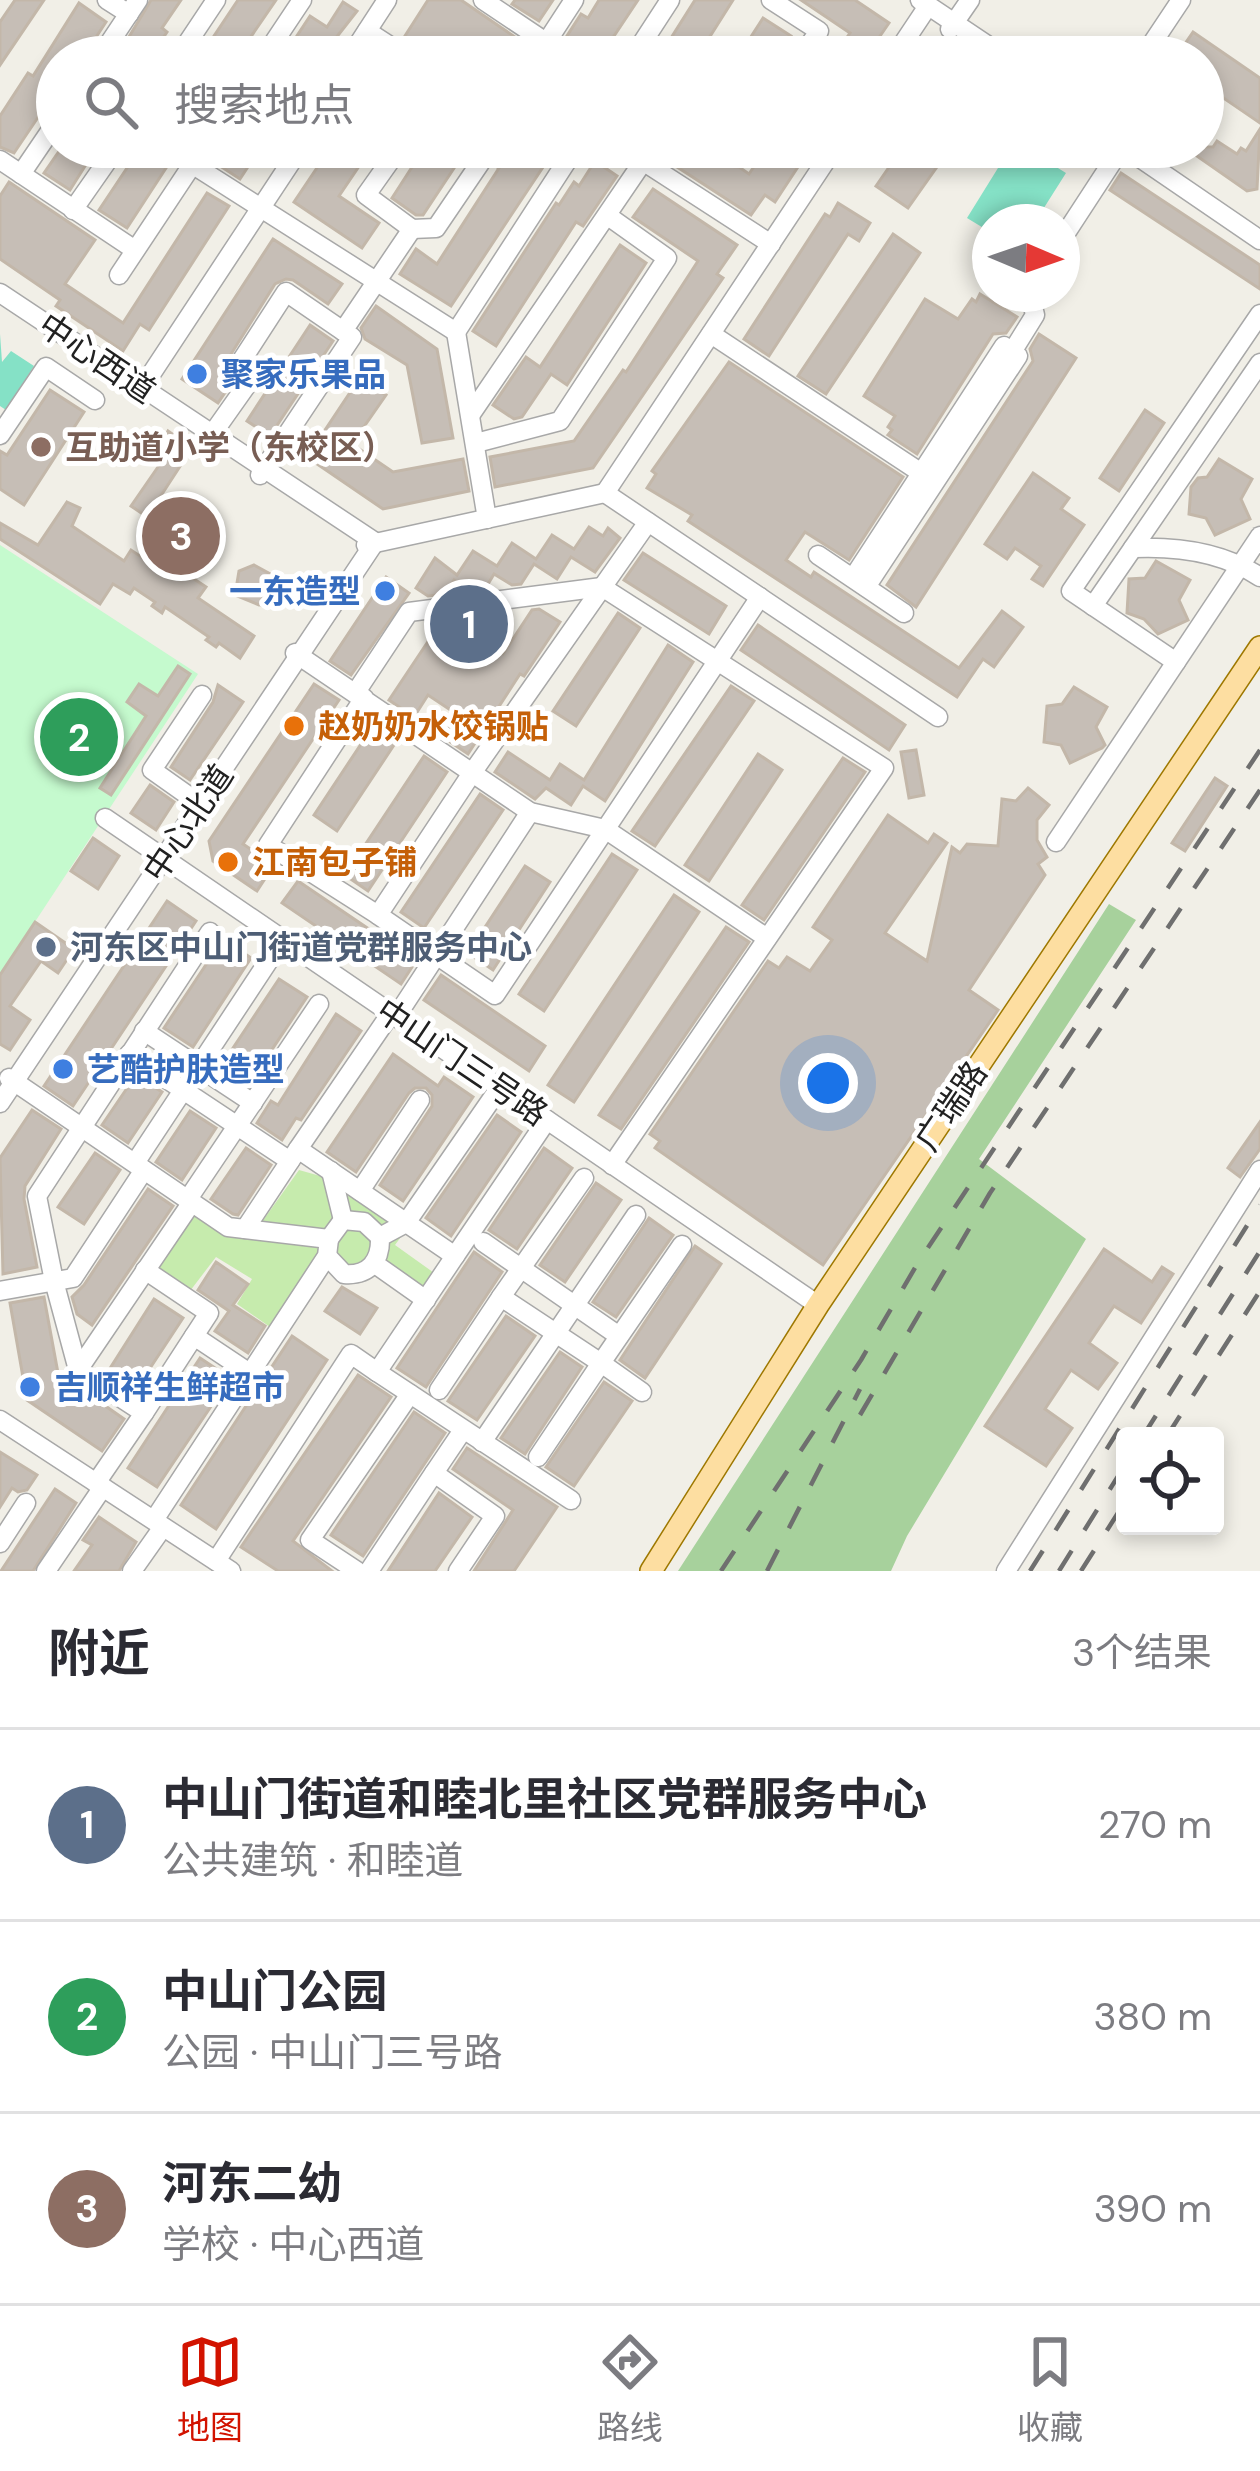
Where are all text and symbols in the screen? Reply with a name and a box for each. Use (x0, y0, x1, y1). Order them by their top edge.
search box (36, 36, 1224, 168)
icon: search (78, 69, 144, 135)
text: 搜索地点 (174, 76, 354, 135)
north arrow (972, 204, 1080, 312)
street label: 中心西道 (30, 303, 164, 413)
place label: 聚家乐果品 (221, 353, 386, 396)
marker: 聚家乐果品 (184, 361, 210, 387)
place label: 互助道小学（东校区） (65, 426, 395, 469)
marker: 互助道小学（东校区） (28, 434, 54, 460)
pin: 3 (142, 491, 220, 581)
place label: 一东造型 (229, 570, 361, 613)
marker: 一东造型 (372, 578, 398, 604)
pin: 1 (430, 579, 508, 669)
pin: 2 (40, 692, 118, 782)
place label: 赵奶奶水饺锅贴 (318, 705, 549, 748)
marker: 赵奶奶水饺锅贴 (281, 713, 307, 739)
street label: 中心北道 (133, 756, 243, 890)
place label: 江南包子铺 (252, 841, 417, 884)
marker: 江南包子铺 (215, 849, 241, 875)
place label: 河东区中山门街道党群服务中心 (70, 926, 532, 969)
marker: 河东区中山门街道党群服务中心 (33, 934, 59, 960)
street label: 中山门三号路 (368, 989, 556, 1135)
place label: 艺酷护肤造型 (87, 1048, 285, 1091)
your location (798, 1053, 858, 1113)
street label: 广瑞路 (905, 1053, 997, 1159)
marker: 艺酷护肤造型 (50, 1056, 76, 1082)
place label: 吉顺祥生鲜超市 (54, 1366, 285, 1409)
marker: 吉顺祥生鲜超市 (17, 1374, 43, 1400)
map controls (1116, 1427, 1224, 1535)
button: locate (1116, 1427, 1224, 1535)
text: 附近 (48, 1620, 150, 1687)
text: 3个结果 (1072, 1627, 1212, 1678)
text: 中山门街道和睦北里社区党群服务中心 (162, 1770, 927, 1829)
text: 1 (80, 1799, 94, 1850)
text: 270 m (1098, 1799, 1212, 1850)
text: 公共建筑 · 和睦道 (162, 1835, 463, 1886)
text: 中山门公园 (162, 1962, 387, 2021)
text: 2 (76, 1991, 98, 2042)
text: 380 m (1093, 1991, 1212, 2042)
text: 公园 · 中山门三号路 (162, 2027, 502, 2078)
text: 河东二幼 (162, 2154, 342, 2213)
text: 3 (75, 2183, 99, 2234)
text: 390 m (1094, 2183, 1212, 2234)
text: 学校 · 中心西道 (162, 2219, 424, 2270)
tab: 地图 (177, 2329, 243, 2449)
tab: 路线 (597, 2329, 663, 2449)
tab: 收藏 (1017, 2329, 1083, 2449)

